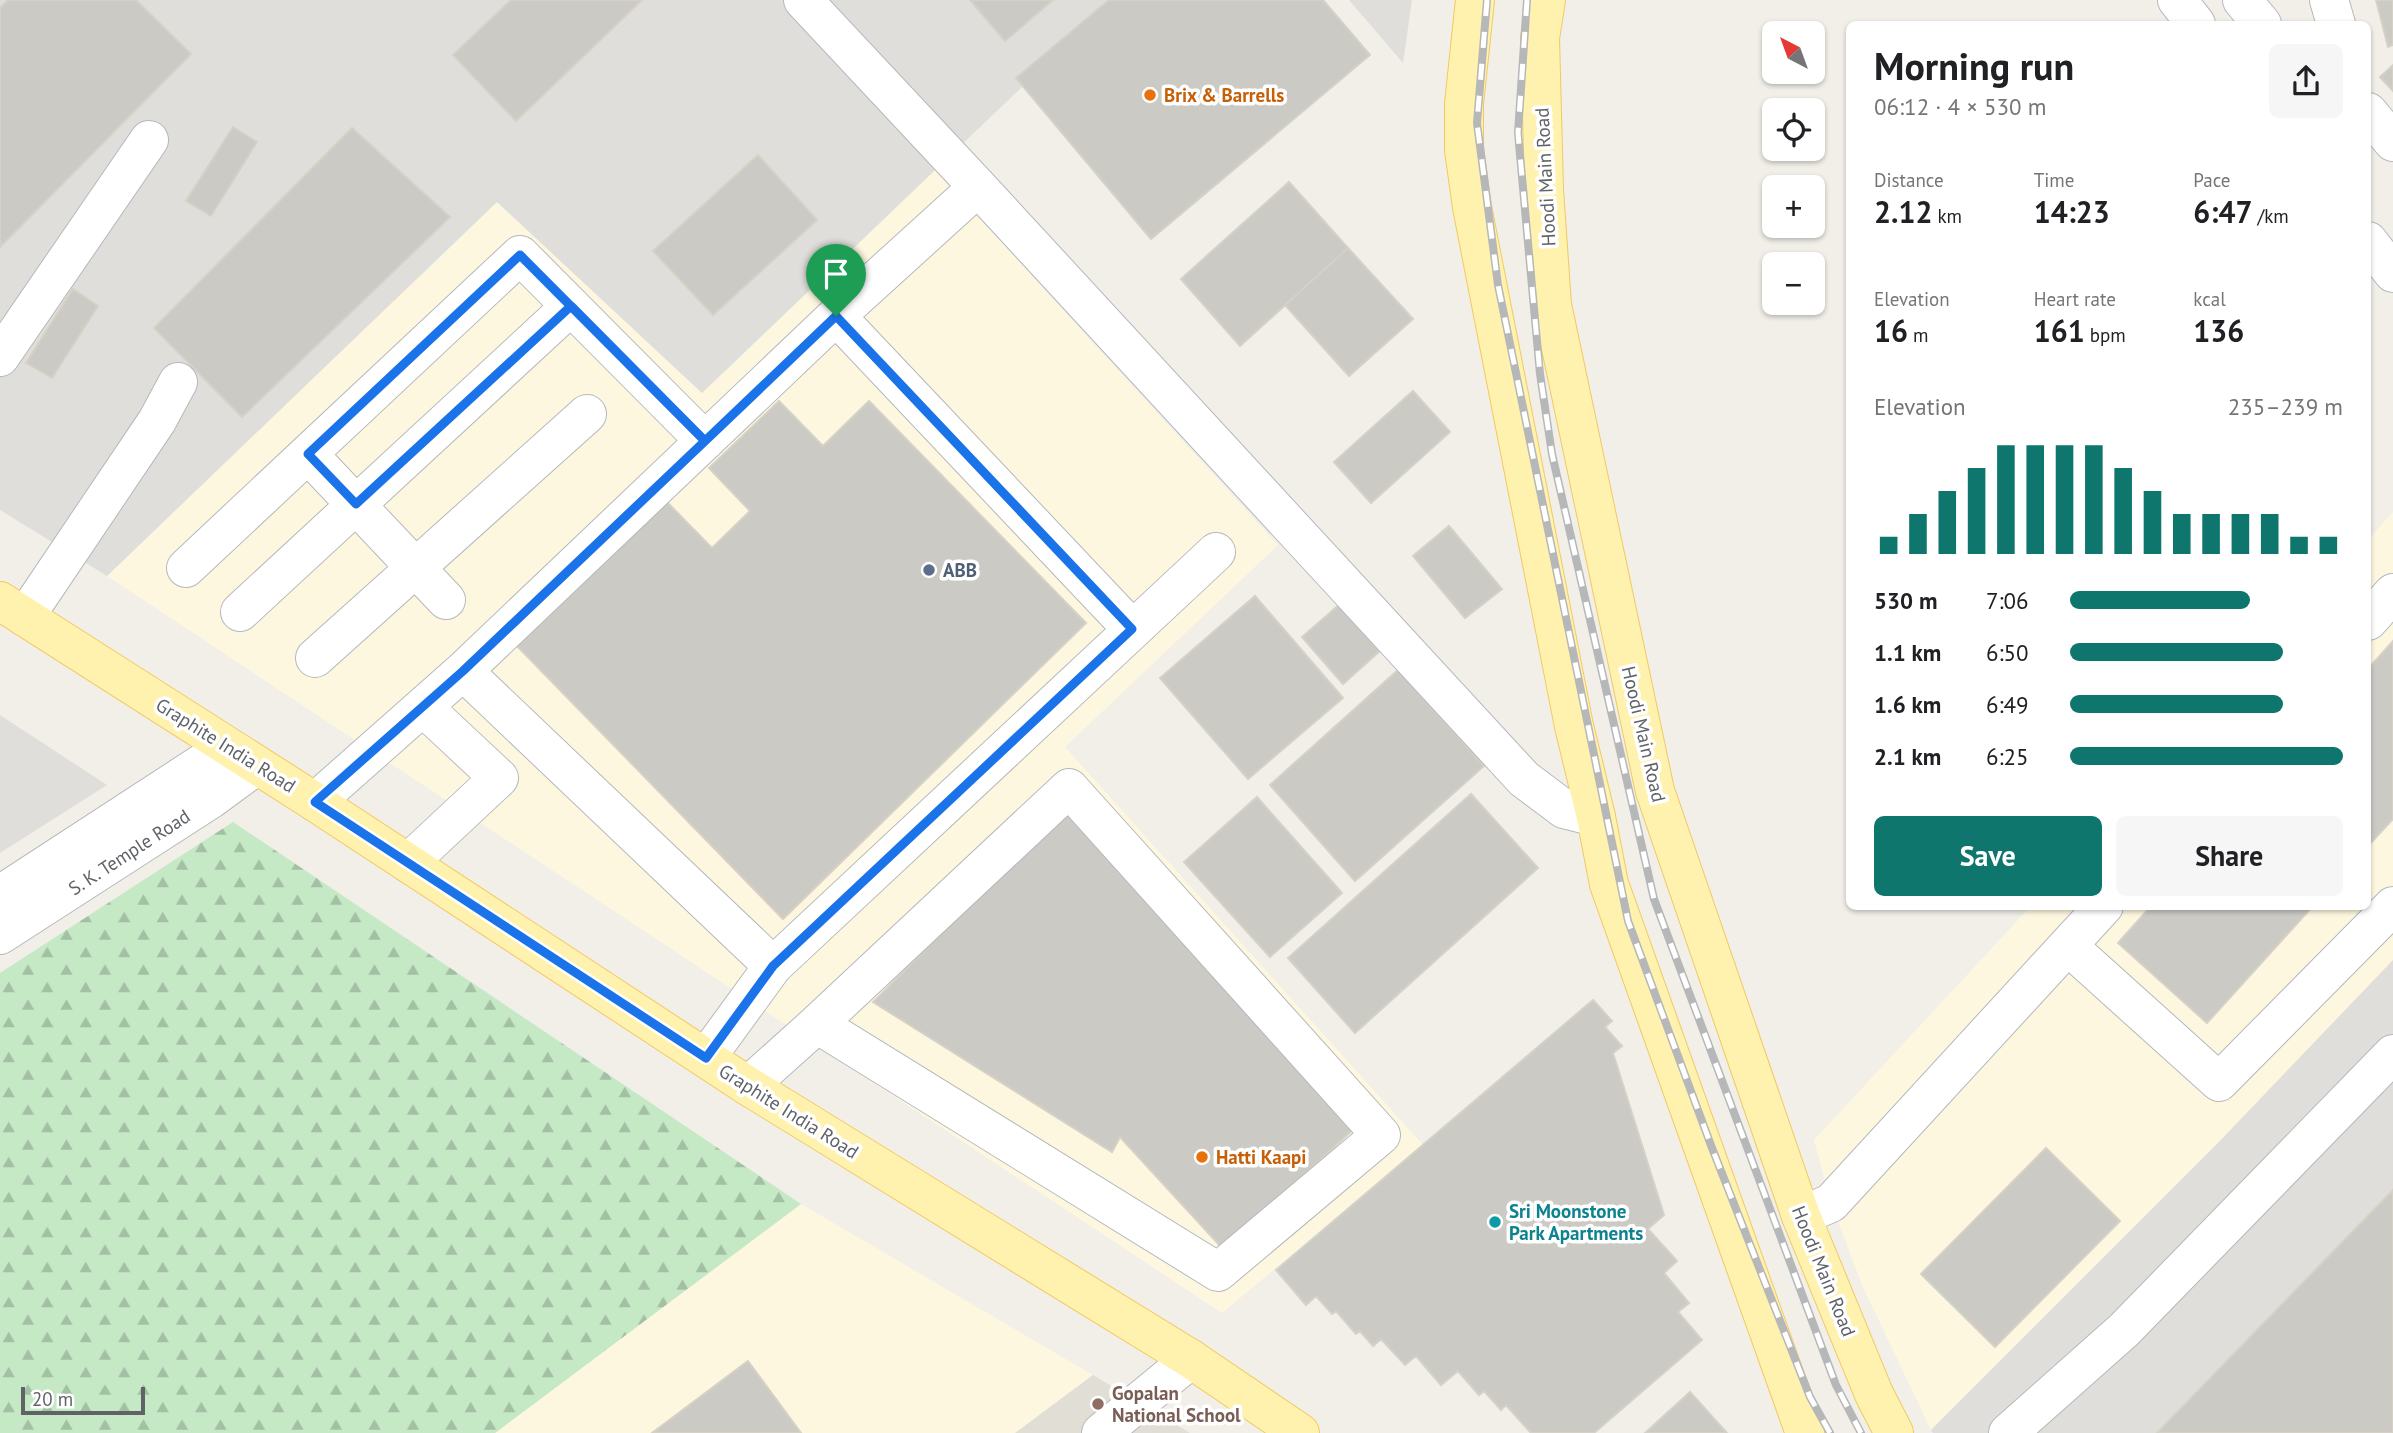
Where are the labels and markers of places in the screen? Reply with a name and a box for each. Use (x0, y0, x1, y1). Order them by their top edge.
place label: Brix & Barrells (1164, 83, 1284, 107)
marker: Brix & Barrells (1142, 87, 1158, 103)
pin (806, 244, 866, 316)
place label: ABB (943, 558, 977, 582)
marker: ABB (921, 562, 937, 578)
place label: Hatti Kaapi (1216, 1145, 1306, 1169)
marker: Hatti Kaapi (1194, 1149, 1210, 1165)
place label: Sri Moonstone Park Apartments (1509, 1199, 1643, 1245)
marker: Sri Moonstone Park Apartments (1487, 1214, 1503, 1230)
place label: Gopalan National School (1112, 1381, 1241, 1427)
marker: Gopalan National School (1090, 1396, 1106, 1412)

